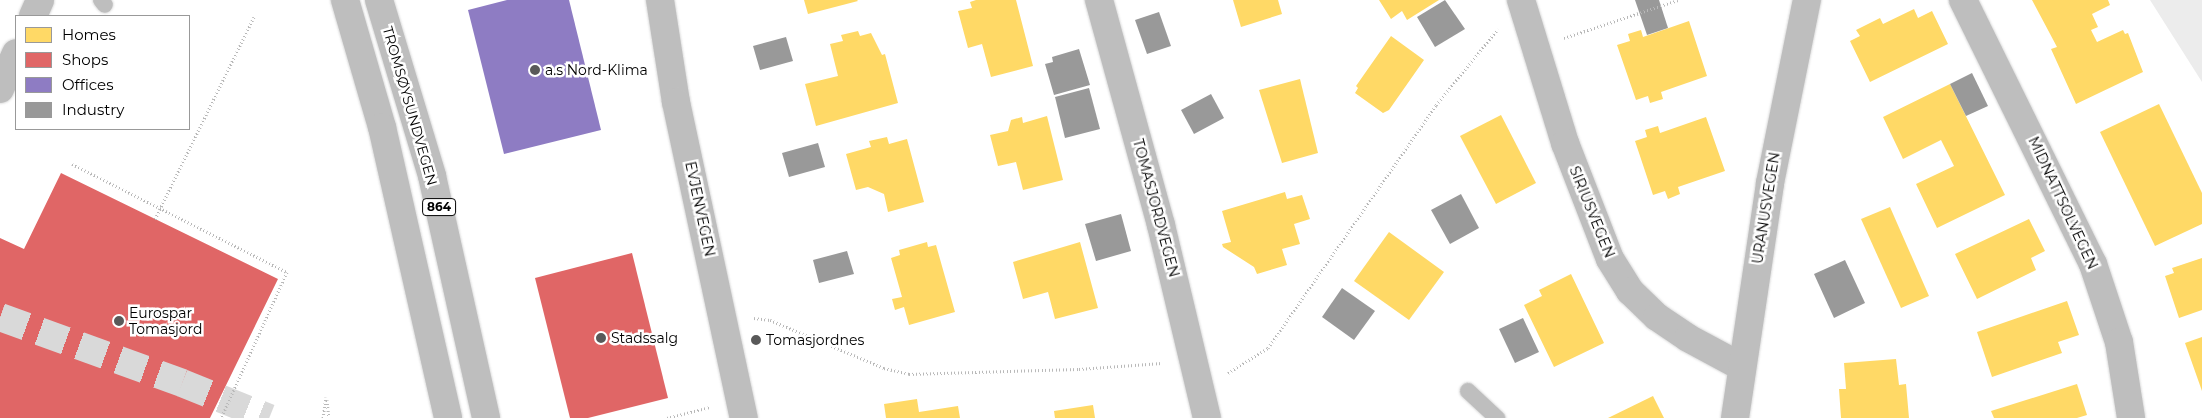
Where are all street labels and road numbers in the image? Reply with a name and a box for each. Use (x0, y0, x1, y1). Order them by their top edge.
street label: TROMSØYSUNDVEGEN (379, 25, 441, 187)
street label: MIDNATTSOLVEGEN (2025, 134, 2101, 272)
street label: TOMASJORDVEGEN (1129, 137, 1183, 279)
street label: URANUSVEGEN (1749, 151, 1783, 265)
street label: EVJENVEGEN (682, 160, 718, 258)
street label: SIRIUSVEGEN (1566, 164, 1618, 260)
road number: 864 (422, 198, 456, 216)

